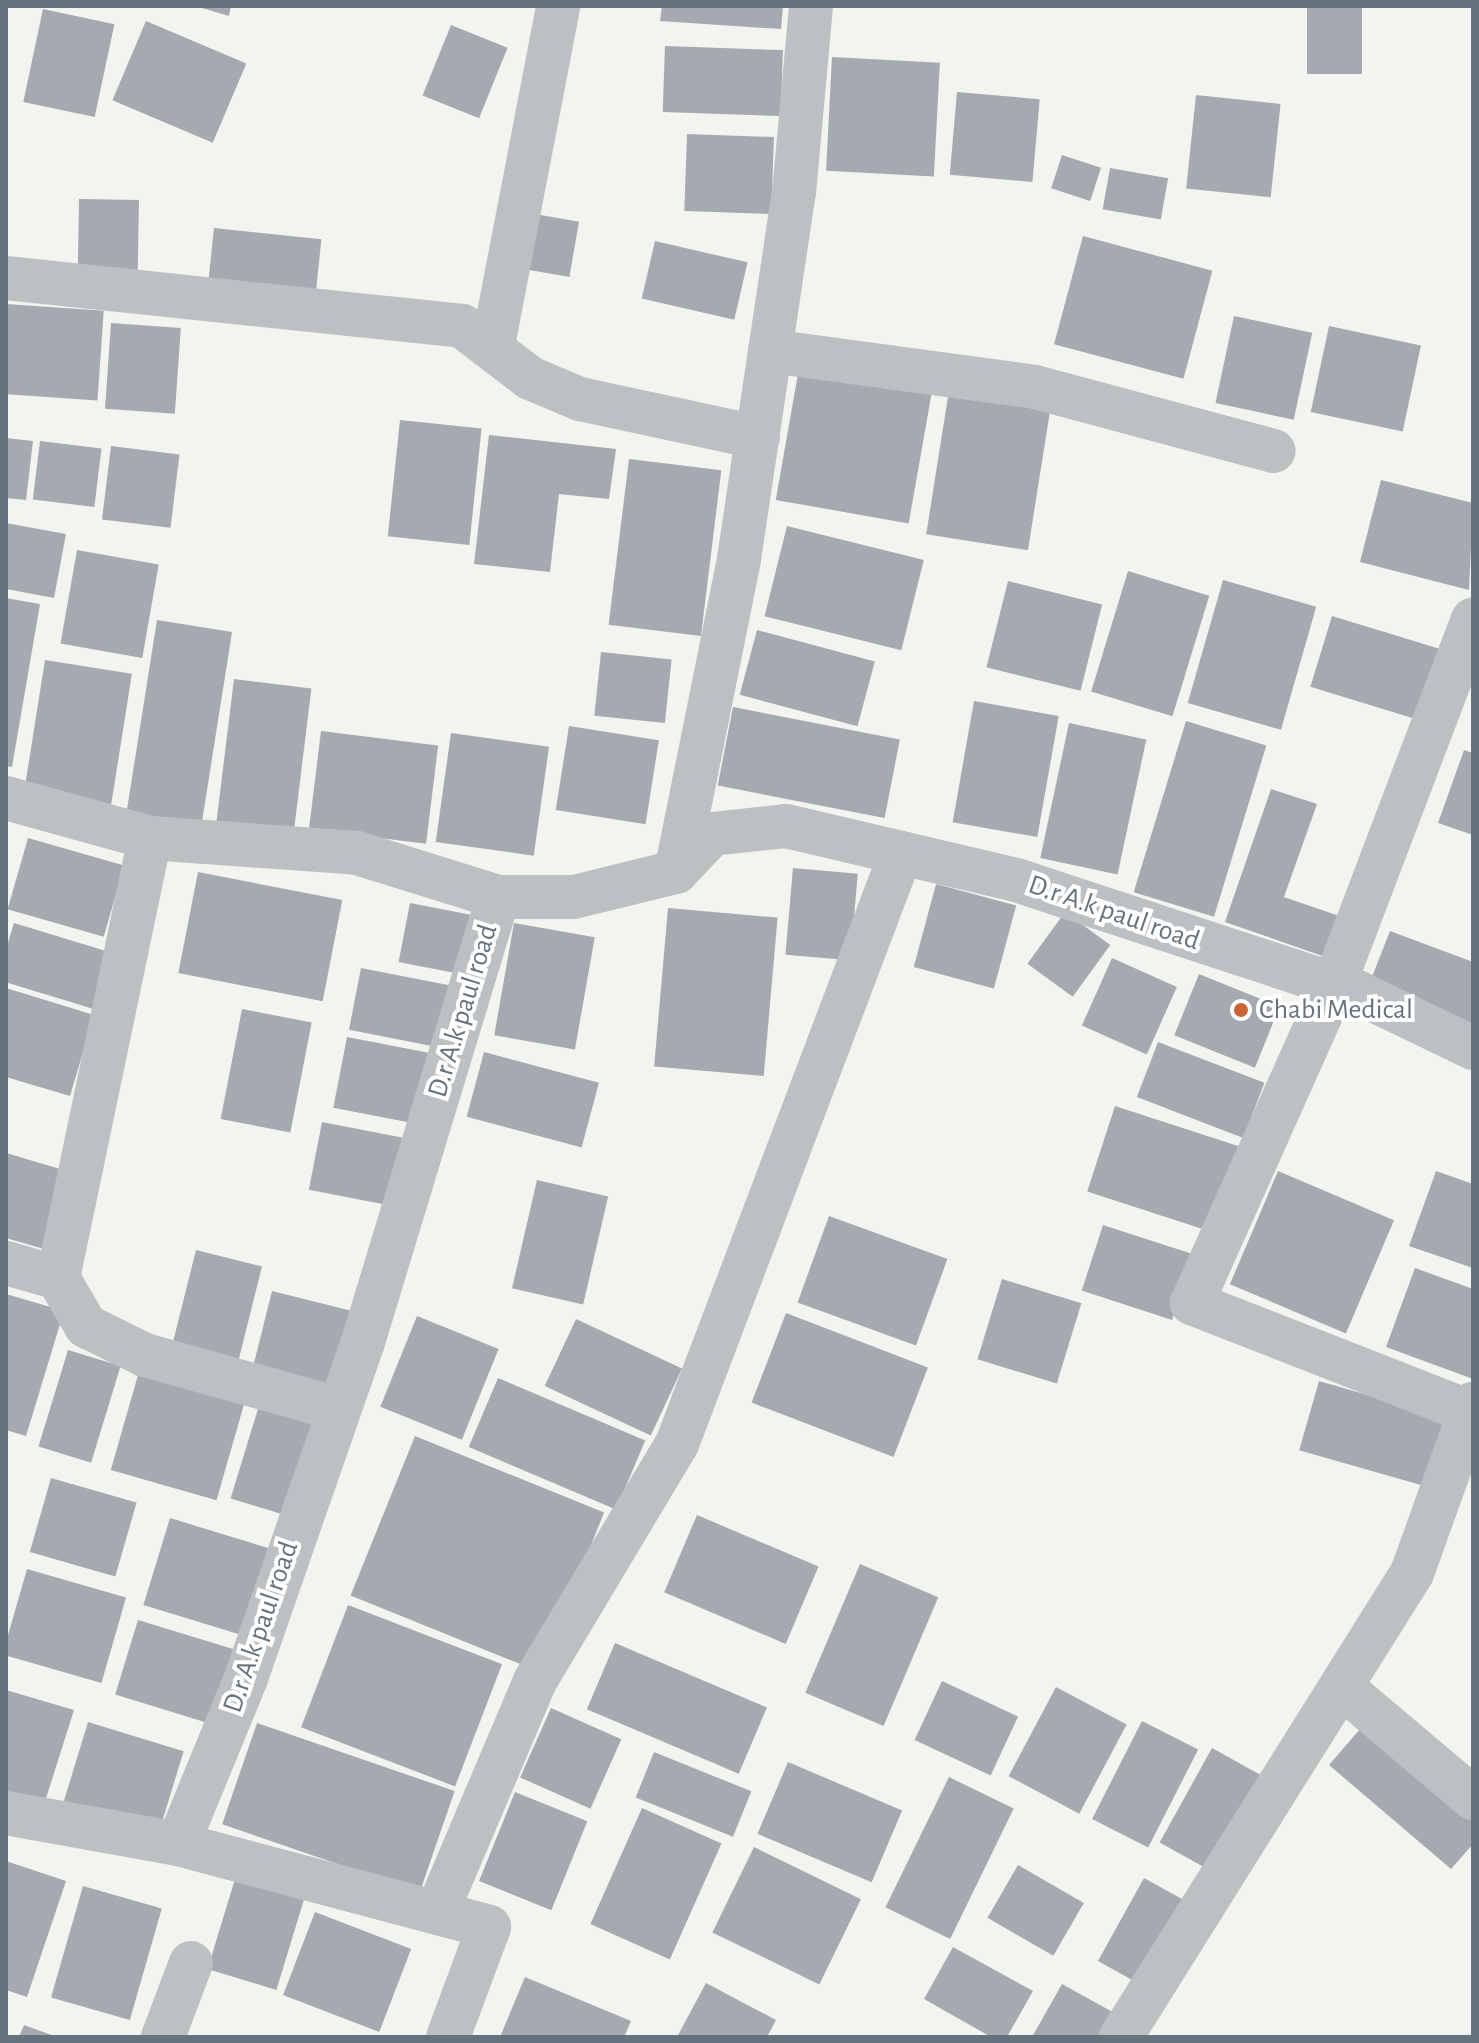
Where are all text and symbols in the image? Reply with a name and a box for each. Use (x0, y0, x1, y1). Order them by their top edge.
street label: D.r A.k paul road (1024, 868, 1204, 958)
street label: D.r A.k paul road (421, 921, 505, 1101)
place label: Chabi Medical (1259, 993, 1413, 1027)
marker: Chabi Medical (1230, 999, 1252, 1021)
street label: D.r A.k paul road (216, 1537, 306, 1717)

